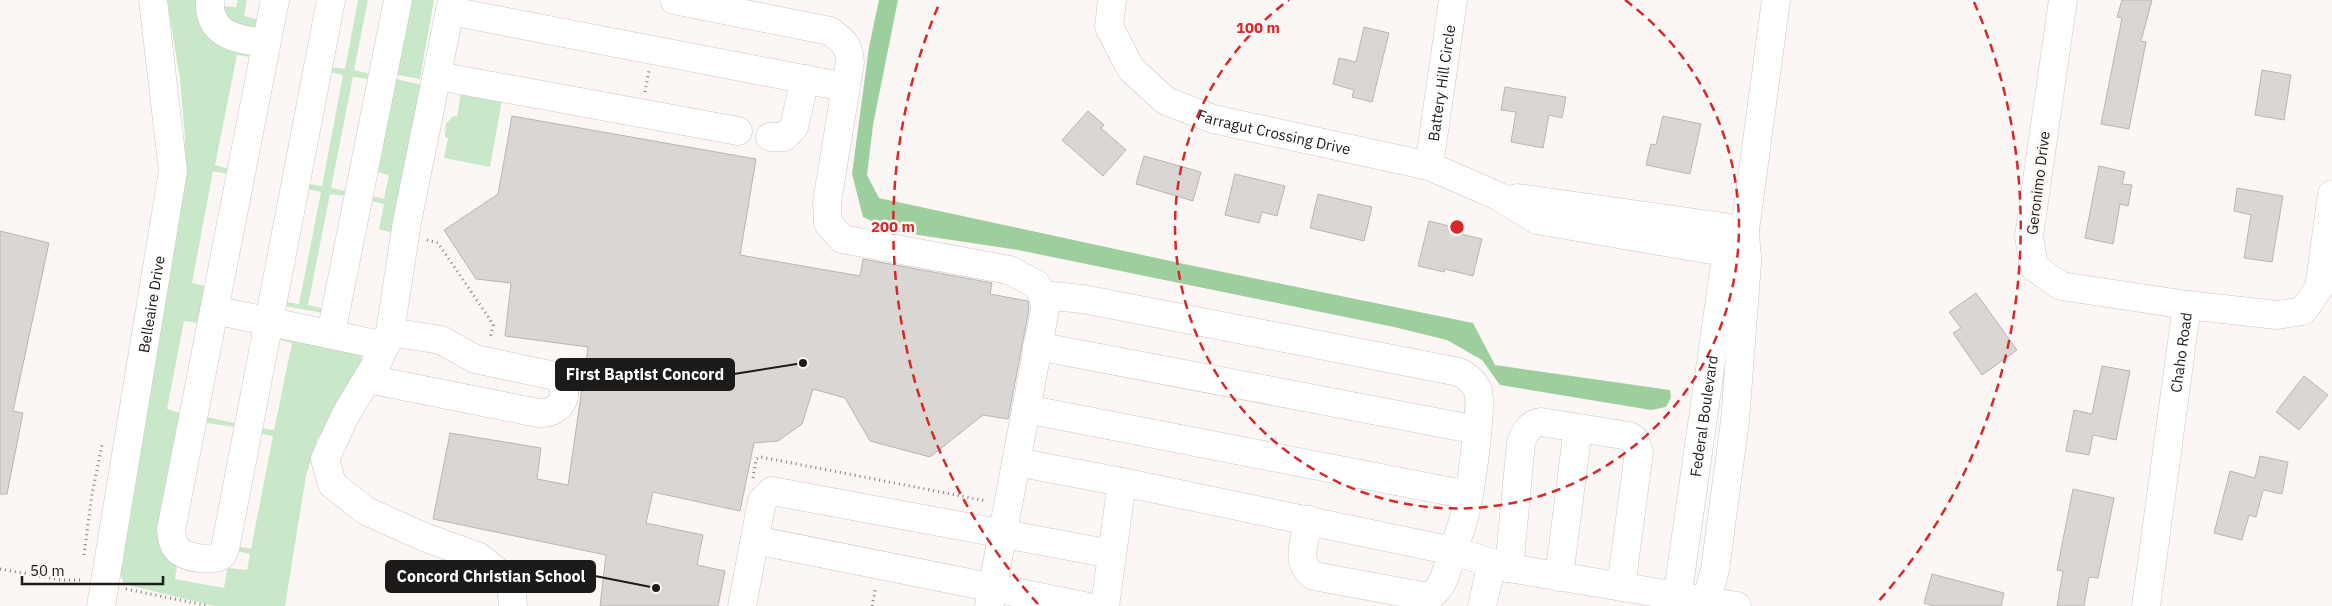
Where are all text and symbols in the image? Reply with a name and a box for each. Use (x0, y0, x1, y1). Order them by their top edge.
text: 100 m (1236, 18, 1280, 37)
street label: Battery Hill Circle (1423, 23, 1459, 142)
street label: Farragut Crossing Drive (1195, 105, 1353, 158)
street label: Geronimo Drive (2022, 130, 2054, 236)
text: 200 m (871, 217, 915, 236)
centre of rings (1448, 218, 1466, 236)
street label: Belleaire Drive (134, 254, 168, 354)
street label: Chaho Road (2166, 311, 2195, 394)
street label: Federal Boulevard (1685, 354, 1721, 478)
callout: First Baptist Concord (556, 359, 734, 390)
text: First Baptist Concord (566, 364, 724, 384)
scale bar (22, 554, 164, 586)
text: 50 m (30, 561, 65, 580)
callout: Concord Christian School (386, 561, 595, 592)
text: Concord Christian School (397, 566, 586, 586)

